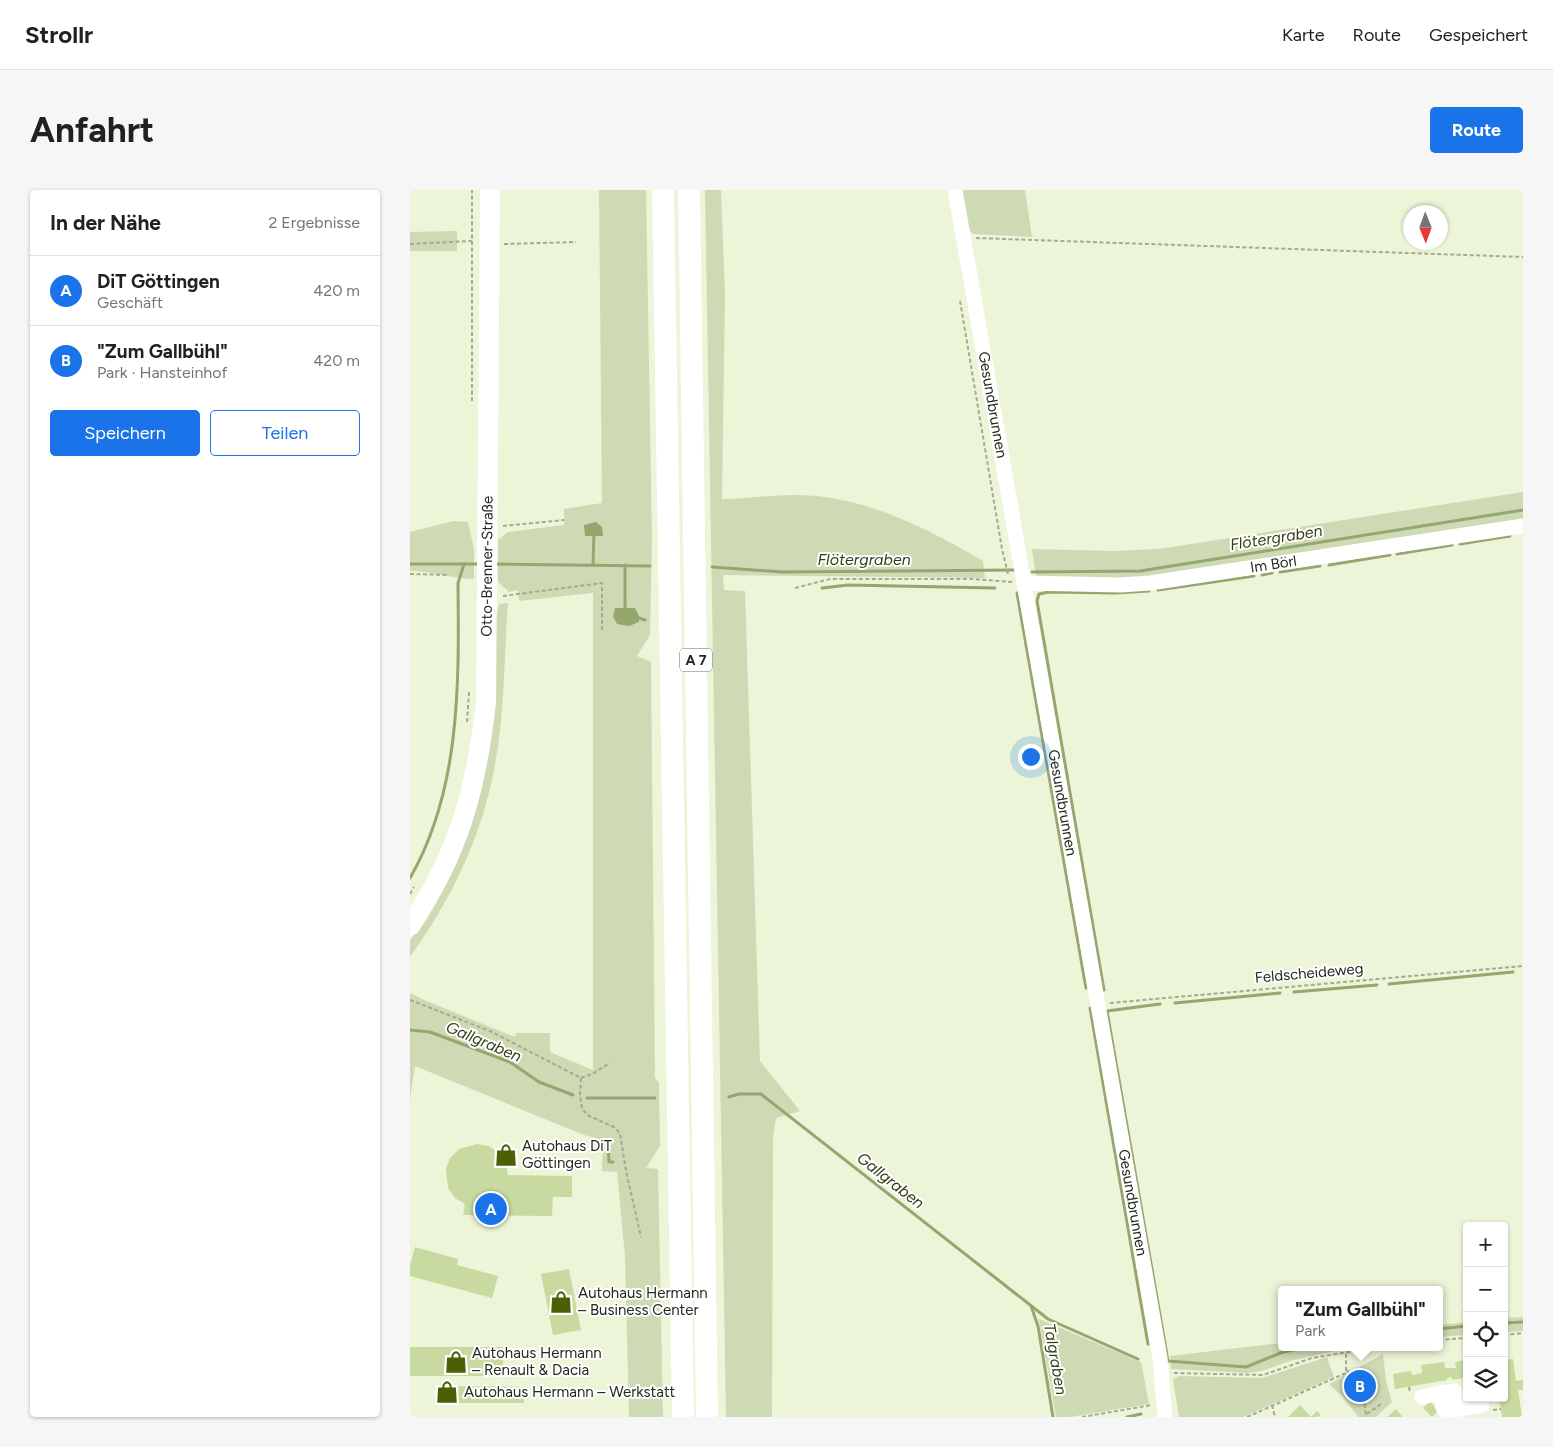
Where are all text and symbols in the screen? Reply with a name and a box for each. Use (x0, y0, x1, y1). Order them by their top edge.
text: Strollr (25, 20, 93, 49)
text: Karte (1282, 24, 1325, 46)
text: Route (1353, 24, 1401, 46)
text: Gespeichert (1429, 24, 1528, 46)
button: Route (1430, 107, 1523, 153)
text: Anfahrt (30, 109, 154, 151)
north arrow (1403, 205, 1448, 250)
text: In der Nähe (50, 210, 161, 235)
text: 2 Ergebnisse (268, 213, 360, 232)
text: DiT Göttingen (97, 270, 220, 293)
text: A (60, 281, 72, 300)
text: 420 m (313, 281, 360, 300)
text: Geschäft (97, 293, 163, 312)
text: "Zum Gallbühl" (97, 340, 228, 363)
street label: Gesundbrunnen (975, 350, 1011, 459)
text: B (61, 351, 71, 370)
text: 420 m (313, 351, 360, 370)
text: Park · Hansteinhof (97, 363, 227, 382)
button: Speichern (50, 410, 200, 456)
button: Teilen (210, 410, 360, 456)
street label: Otto-Brenner-Straße (478, 496, 497, 637)
water label: Flötergraben (1229, 521, 1324, 554)
water label: Flötergraben (817, 550, 911, 569)
street label: Im Börl (1249, 552, 1298, 577)
road number: A 7 (680, 648, 712, 672)
your location (1018, 744, 1044, 770)
street label: Gesundbrunnen (1044, 748, 1081, 857)
street label: Feldscheideweg (1254, 959, 1364, 987)
water label: Gallgraben (443, 1017, 524, 1066)
place label: Autohaus DiT Göttingen (522, 1137, 613, 1172)
shop icon: Autohaus DiT Göttingen (493, 1142, 519, 1168)
water label: Gallgraben (853, 1148, 928, 1213)
street label: Gesundbrunnen (1115, 1148, 1151, 1257)
pin: A (475, 1190, 507, 1228)
map controls (1463, 1222, 1508, 1402)
button: + (1463, 1222, 1508, 1267)
button: − (1463, 1267, 1508, 1312)
place label: Autohaus Hermann – Business Center (578, 1284, 708, 1319)
popup (1278, 1286, 1443, 1351)
shop icon: Autohaus Hermann – Business Center (548, 1289, 574, 1315)
text: "Zum Gallbühl" (1295, 1298, 1426, 1321)
button: locate (1463, 1312, 1508, 1357)
text: Park (1295, 1321, 1326, 1340)
water label: Talgraben (1040, 1322, 1071, 1396)
place label: Autohaus Hermann – Renault & Dacia (472, 1344, 602, 1379)
shop icon: Autohaus Hermann – Renault & Dacia (443, 1349, 469, 1375)
button: layers (1463, 1357, 1508, 1402)
pin: B (1344, 1367, 1376, 1405)
shop icon: Autohaus Hermann – Werkstatt (434, 1379, 460, 1405)
place label: Autohaus Hermann – Werkstatt (464, 1383, 676, 1401)

